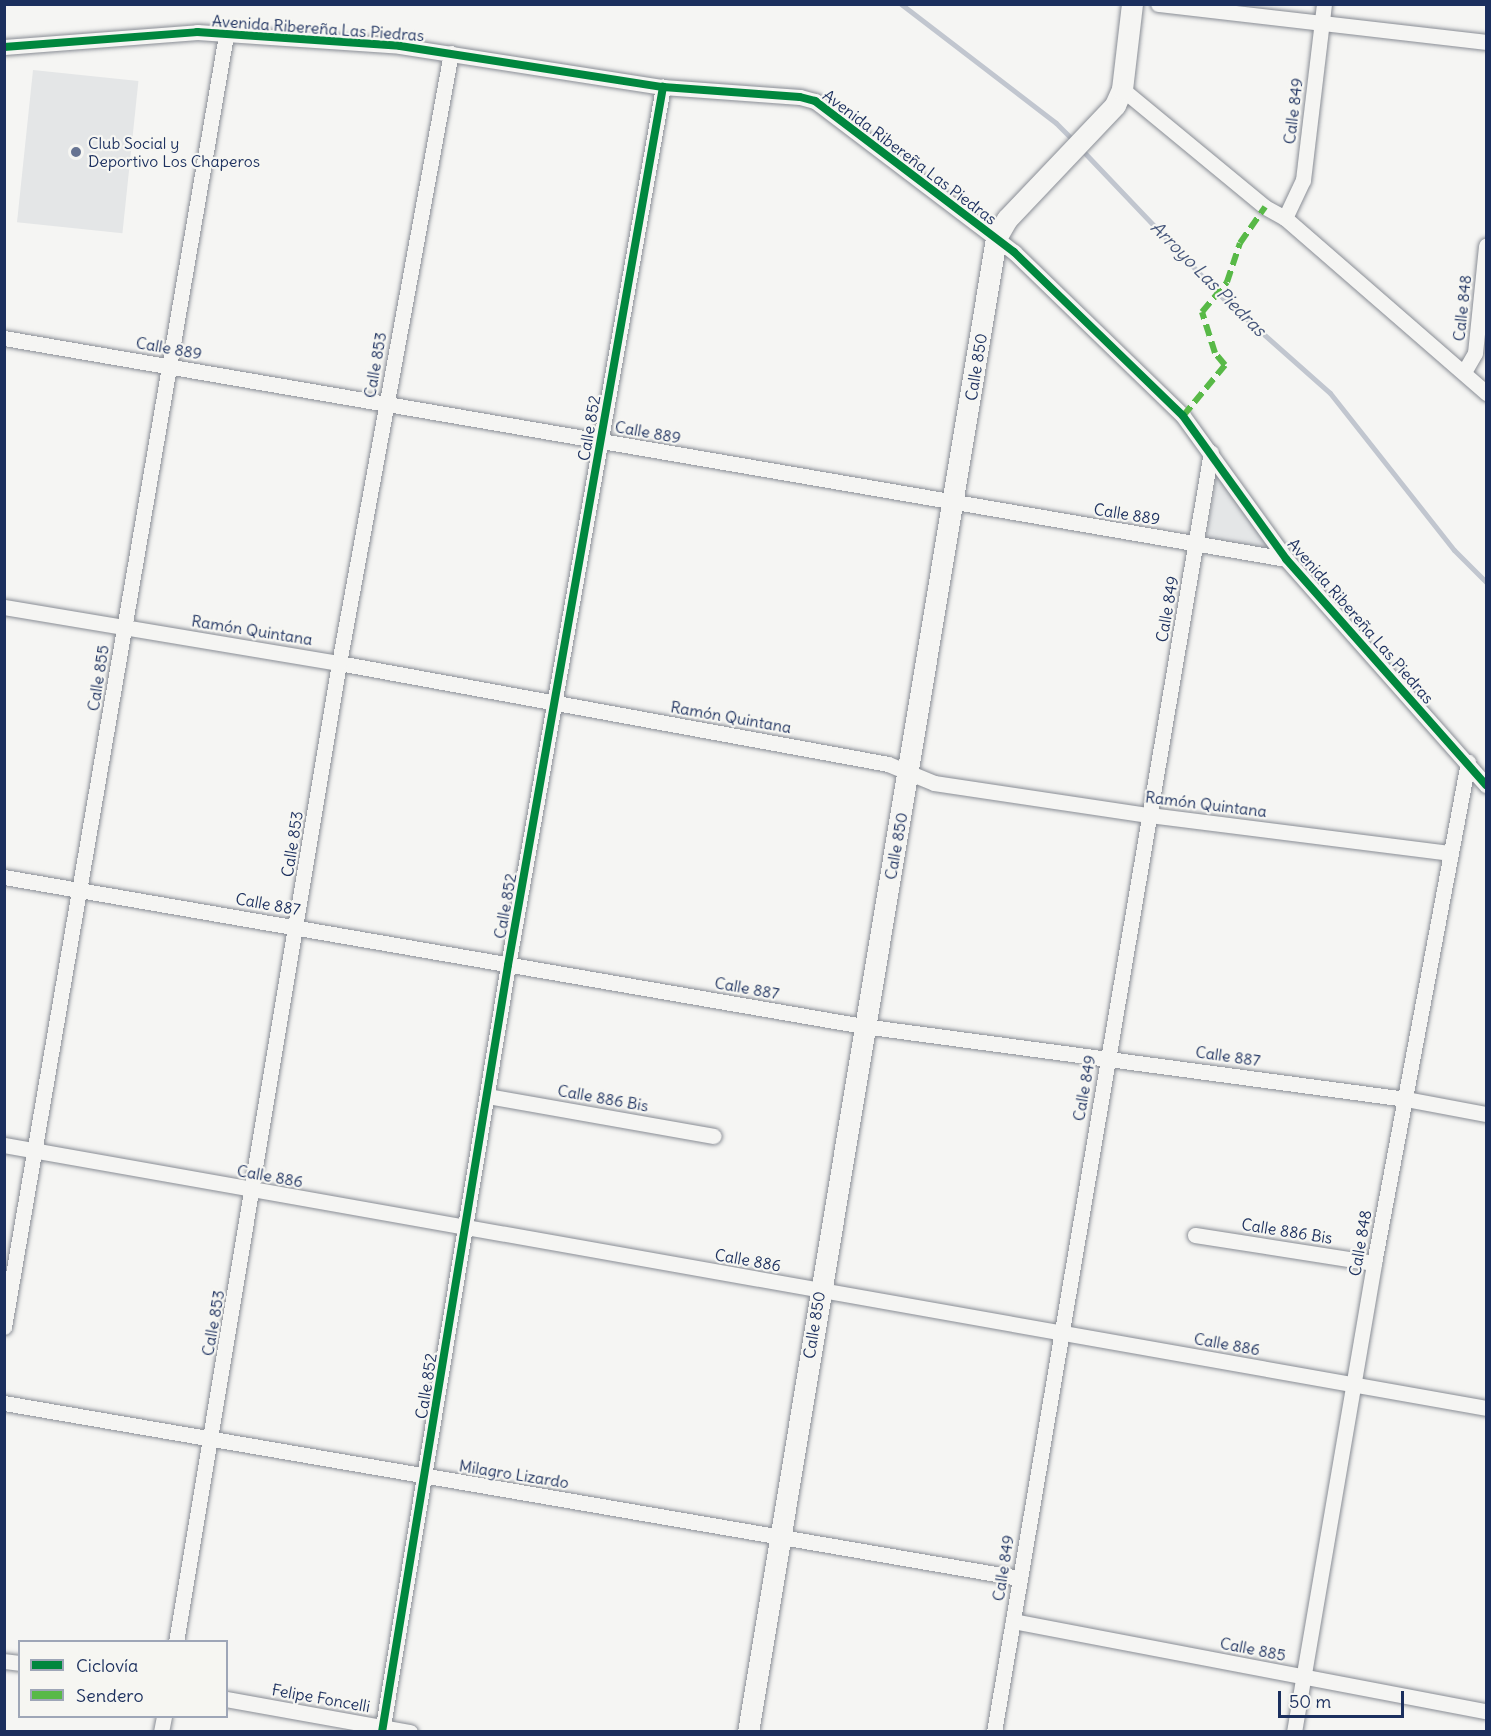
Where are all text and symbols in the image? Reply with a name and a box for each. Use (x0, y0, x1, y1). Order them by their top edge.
street label: Avenida Ribereña Las Piedras (211, 11, 425, 45)
street label: Calle 849 (1279, 77, 1307, 145)
street label: Avenida Ribereña Las Piedras (819, 85, 1001, 229)
place label: Club Social y Deportivo Los Chaperos (88, 133, 260, 171)
marker: Club Social y Deportivo Los Chaperos (69, 145, 83, 159)
water label: Arroyo Las Piedras (1146, 217, 1270, 341)
street label: Calle 848 (1449, 274, 1475, 342)
street label: Calle 853 (360, 331, 390, 399)
street label: Calle 850 (961, 332, 991, 402)
street label: Calle 889 (134, 333, 204, 363)
street label: Calle 852 (574, 394, 604, 462)
street label: Calle 889 (613, 417, 683, 447)
street label: Calle 889 (1093, 499, 1161, 529)
street label: Avenida Ribereña Las Piedras (1284, 534, 1438, 708)
street label: Calle 849 (1152, 574, 1182, 644)
street label: Ramón Quintana (190, 611, 314, 649)
street label: Calle 855 (83, 644, 113, 712)
street label: Ramón Quintana (669, 697, 793, 737)
street label: Ramón Quintana (1144, 787, 1268, 821)
street label: Calle 853 (277, 810, 307, 878)
street label: Calle 850 (881, 811, 911, 881)
street label: Calle 852 (490, 872, 520, 940)
street label: Calle 887 (234, 889, 302, 919)
street label: Calle 887 (713, 973, 781, 1003)
street label: Calle 887 (1194, 1042, 1262, 1070)
street label: Calle 849 (1069, 1053, 1099, 1123)
street label: Calle 886 Bis (556, 1081, 650, 1115)
street label: Calle 886 (235, 1161, 305, 1191)
street label: Calle 848 (1345, 1208, 1375, 1278)
street label: Calle 886 Bis (1240, 1214, 1334, 1248)
street label: Calle 886 (713, 1245, 783, 1275)
street label: Calle 853 (198, 1289, 228, 1357)
street label: Calle 850 (799, 1290, 829, 1360)
street label: Calle 886 (1192, 1329, 1262, 1359)
street label: Calle 852 (411, 1352, 441, 1420)
street label: Milagro Lizardo (458, 1456, 570, 1492)
street label: Calle 849 (988, 1534, 1018, 1602)
street label: Calle 885 (1218, 1633, 1288, 1665)
legend (18, 1640, 228, 1718)
text: Ciclovía (76, 1654, 138, 1677)
scale bar (1281, 1679, 1407, 1717)
street label: Felipe Foncelli (270, 1680, 372, 1716)
text: Sendero (76, 1684, 144, 1707)
text: 50 m (1289, 1690, 1331, 1713)

